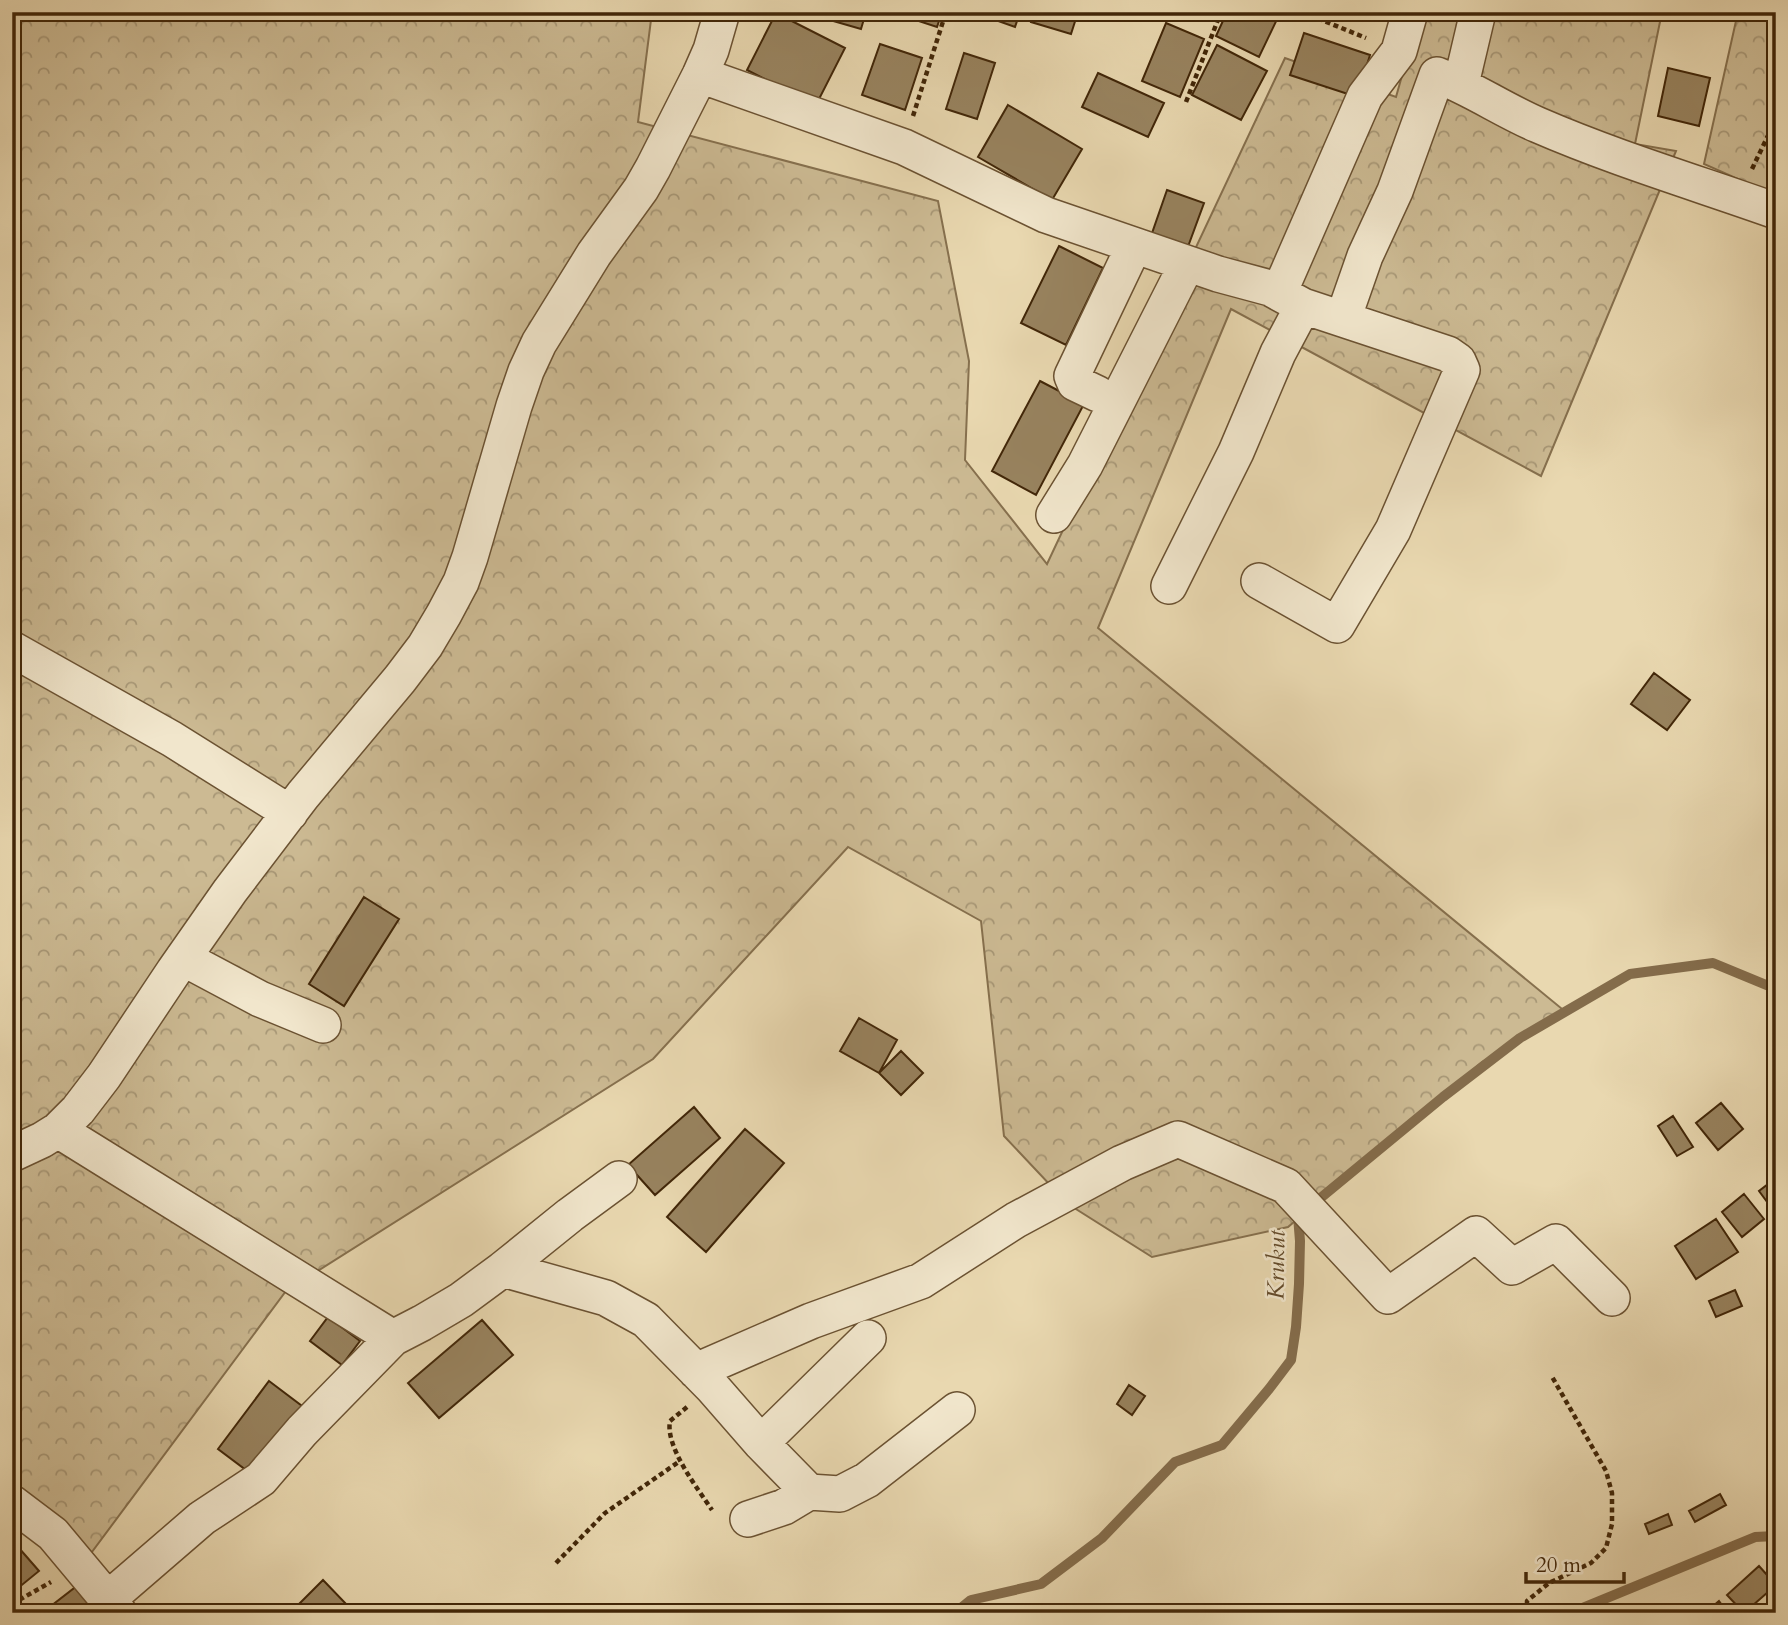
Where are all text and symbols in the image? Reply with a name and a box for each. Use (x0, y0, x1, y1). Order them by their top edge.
water label: Krukut (1259, 1229, 1294, 1300)
scale bar (1526, 1541, 1624, 1585)
text: 20 m (1536, 1551, 1581, 1580)

